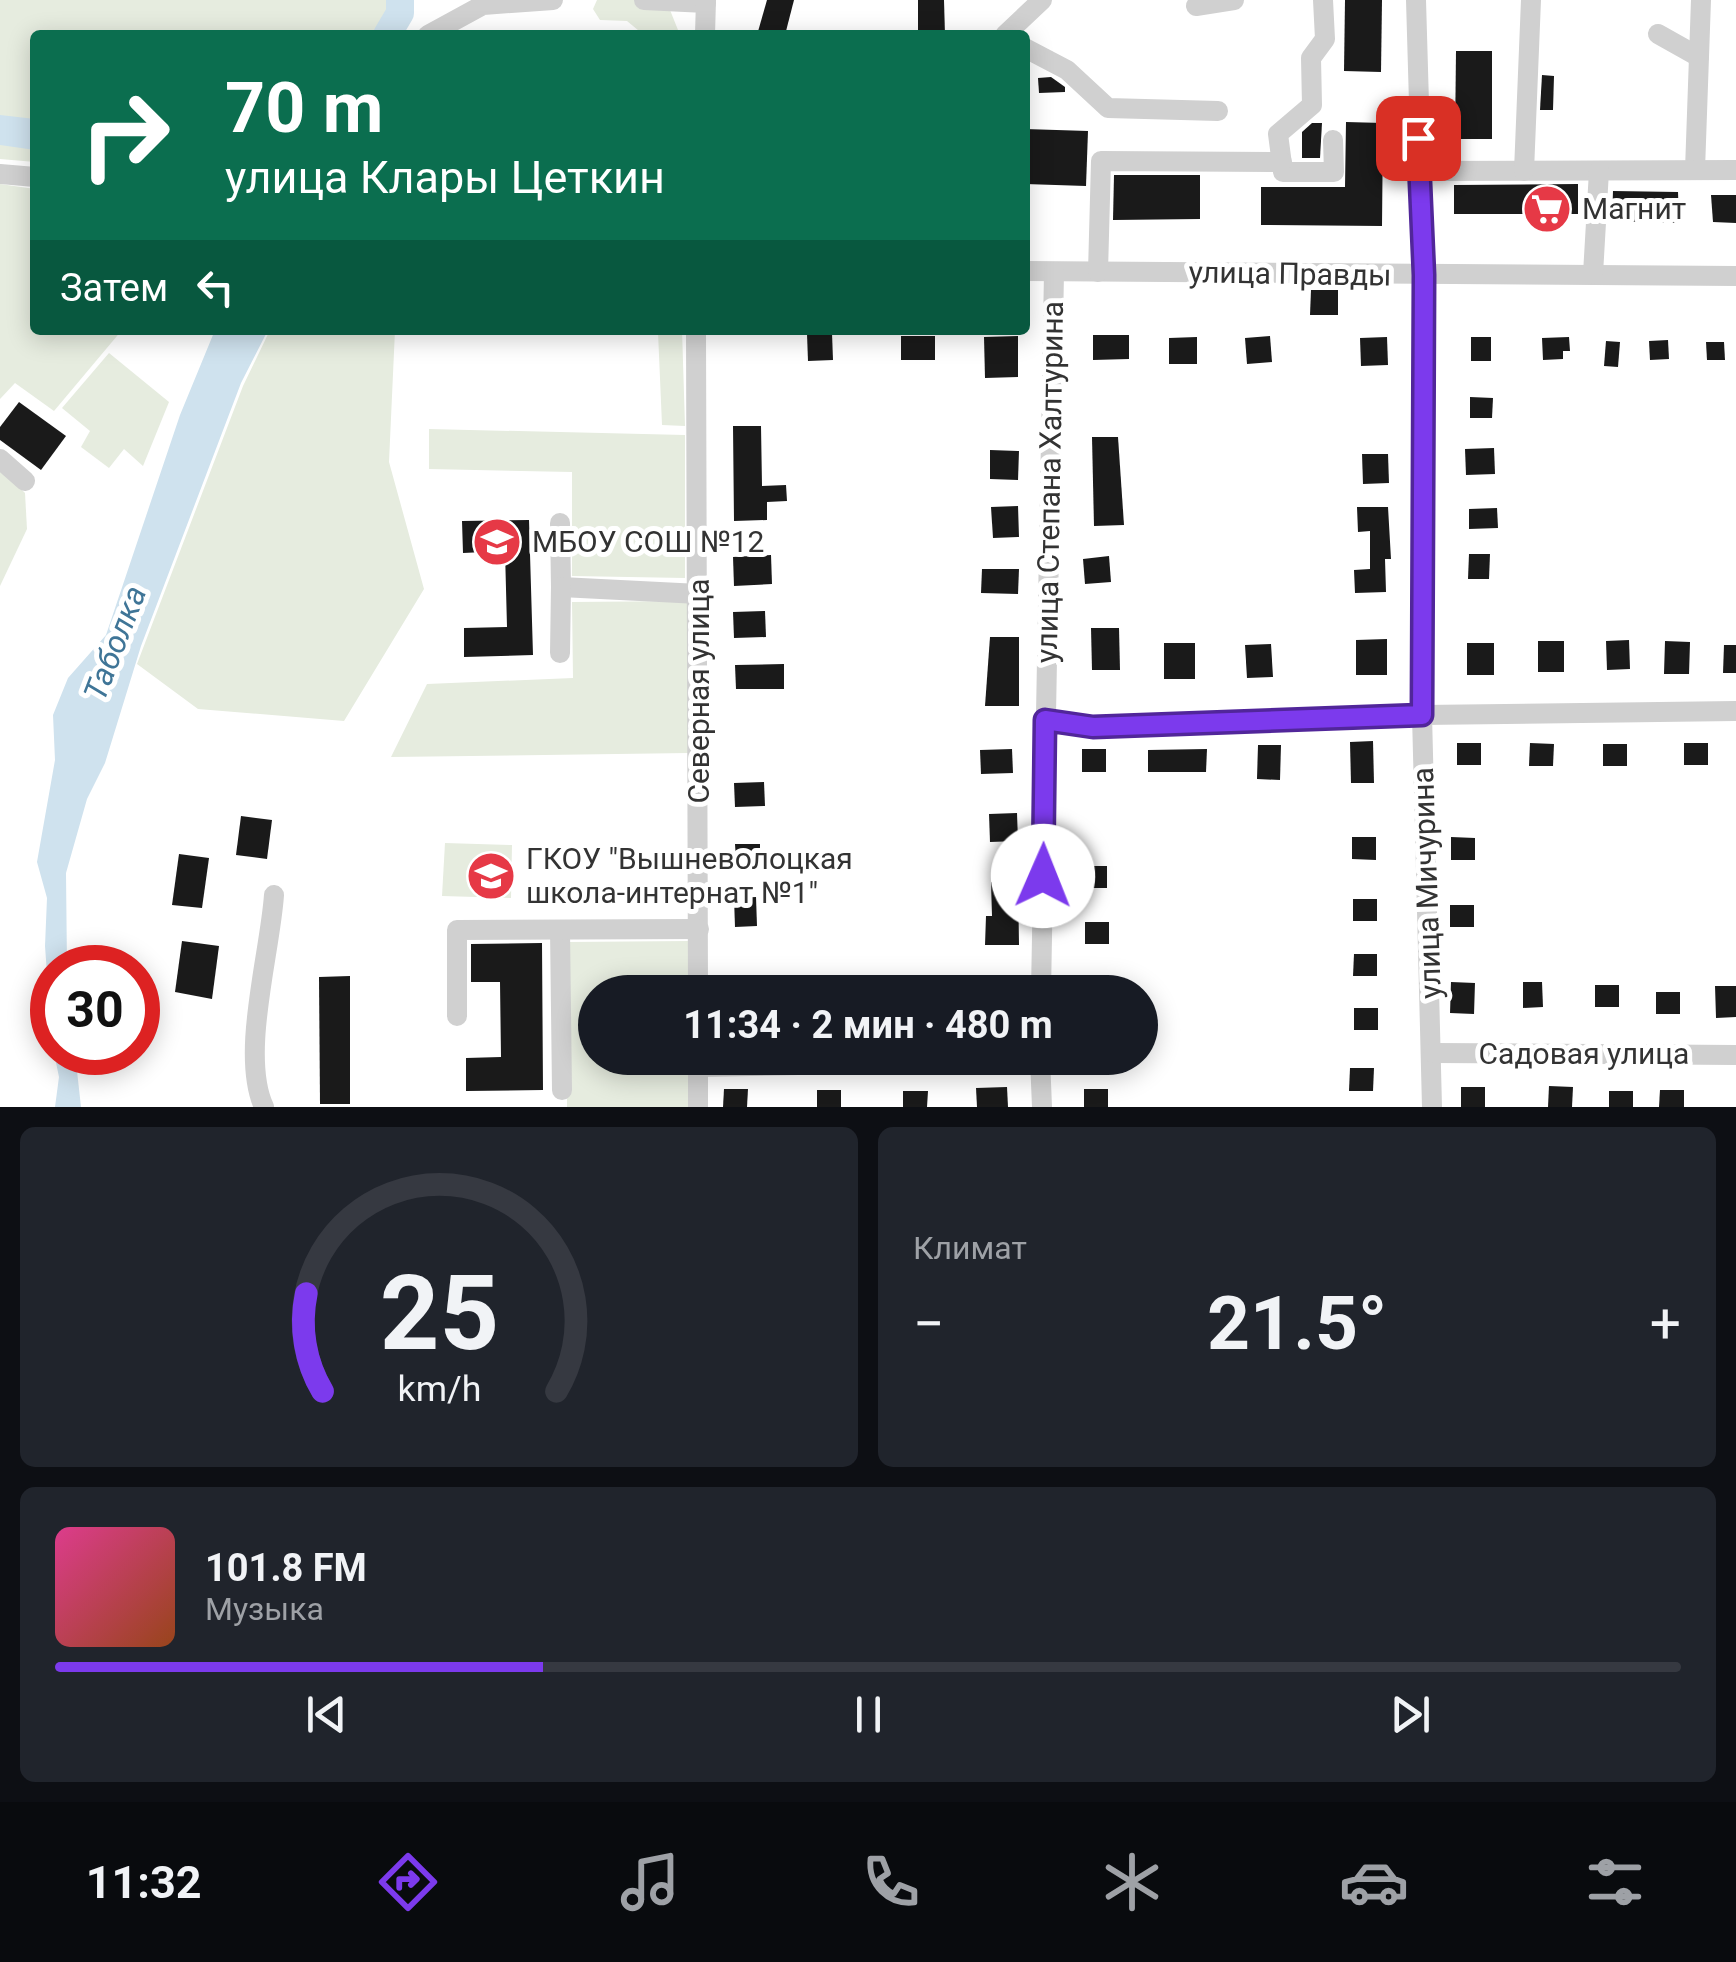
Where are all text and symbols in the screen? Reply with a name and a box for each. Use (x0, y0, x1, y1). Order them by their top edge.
text: 70 m (225, 67, 383, 149)
icon: right (60, 70, 190, 200)
pin (1376, 96, 1461, 181)
icon: arrive (1391, 111, 1446, 166)
text: улица Клары Цеткин (225, 151, 665, 204)
supermarket icon: Магнит (1521, 183, 1573, 235)
place label: Магнит (1582, 191, 1686, 226)
street label: улица Правды (1188, 254, 1392, 293)
icon: left (188, 260, 243, 315)
text: Затем (60, 266, 168, 310)
street label: улица Степана Халтурина (1029, 301, 1070, 663)
school or university icon: МБОУ СОШ №12 (471, 516, 523, 568)
place label: МБОУ СОШ №12 (532, 524, 764, 559)
street label: Северная улица (681, 578, 716, 804)
water label: Таболка (76, 580, 154, 706)
street label: улица Мичурина (1405, 767, 1448, 999)
position arrow (991, 824, 1095, 928)
place label: ГКОУ "Вышневолоцкая школа-интернат №1" (526, 841, 853, 910)
school or university icon: ГКОУ "Вышневолоцкая школа-интернат №1" (465, 850, 517, 902)
speed limit sign: 30 (30, 945, 160, 1075)
text: 11:34 · 2 мин · 480 m (683, 1003, 1053, 1047)
street label: Садовая улица (1479, 1036, 1689, 1071)
text: Климат (913, 1229, 1027, 1267)
text: 25 (379, 1253, 499, 1374)
text: 21.5° (1207, 1279, 1387, 1367)
text: − (913, 1292, 944, 1356)
text: + (1650, 1292, 1681, 1356)
text: km/h (397, 1368, 481, 1410)
text: 101.8 FM (205, 1546, 367, 1590)
text: Музыка (205, 1590, 324, 1628)
icon: previous (299, 1687, 354, 1742)
icon: pause (841, 1687, 896, 1742)
icon: next (1383, 1687, 1438, 1742)
icon: directions (373, 1847, 443, 1917)
icon: music (615, 1847, 685, 1917)
icon: phone (856, 1847, 926, 1917)
icon: climate (1097, 1847, 1167, 1917)
icon: car (1339, 1847, 1409, 1917)
icon: filters (1580, 1847, 1650, 1917)
text: 11:32 (86, 1856, 202, 1909)

